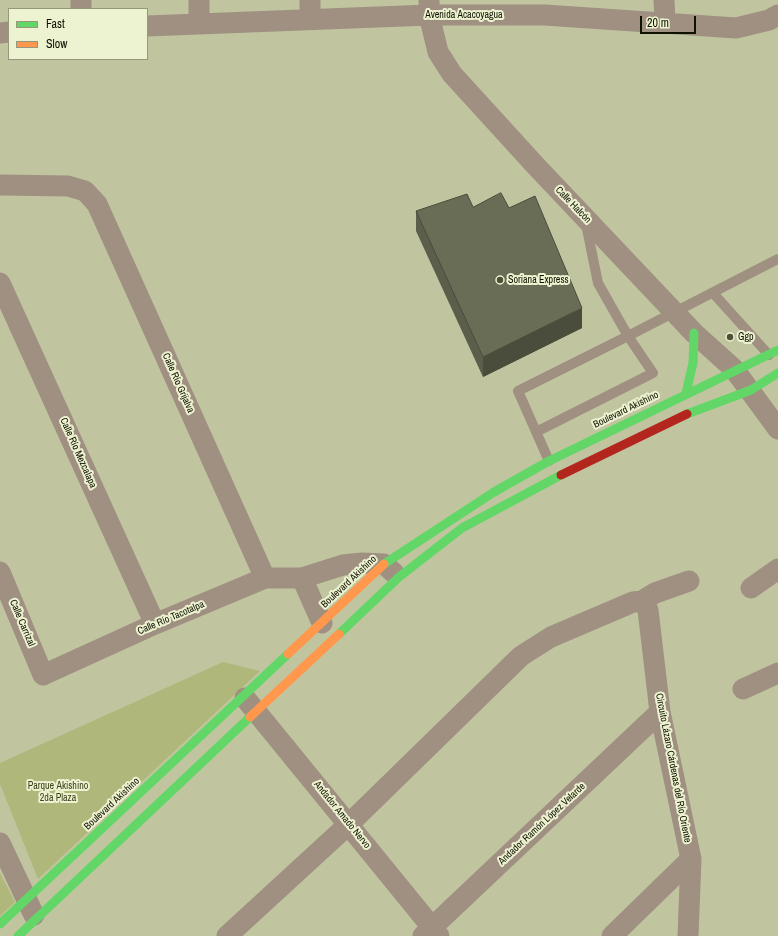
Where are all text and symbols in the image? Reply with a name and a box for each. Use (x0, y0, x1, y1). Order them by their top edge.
legend (8, 8, 148, 60)
scale bar (642, 8, 698, 34)
street label: Avenida Acacoyagua (425, 9, 503, 21)
text: 20 m (647, 15, 669, 31)
text: Fast (46, 16, 65, 32)
text: Slow (46, 36, 67, 52)
street label: Calle Halcón (553, 184, 593, 226)
place label: Soriana Express (508, 274, 569, 286)
marker: Soriana Express (495, 275, 505, 285)
place label: Ggp (738, 331, 753, 343)
marker: Ggp (725, 332, 735, 342)
street label: Calle Río Grijalva (159, 351, 197, 415)
street label: Boulevard Akishino (591, 389, 661, 431)
street label: Calle Río Mezcalapa (57, 416, 99, 490)
street label: Boulevard Akishino (319, 553, 379, 611)
street label: Calle Carrizal (7, 598, 37, 648)
street label: Calle Río Tacotalpa (136, 599, 206, 637)
street label: Circuito Lázaro Cárdenas del Río Oriente (653, 692, 693, 844)
street label: Boulevard Akishino (82, 775, 142, 833)
street label: Andador Amado Nervo (311, 779, 373, 851)
park label: Parque Akishino 2da Plaza (28, 780, 88, 804)
street label: Andador Ramón López Velarde (496, 781, 588, 867)

